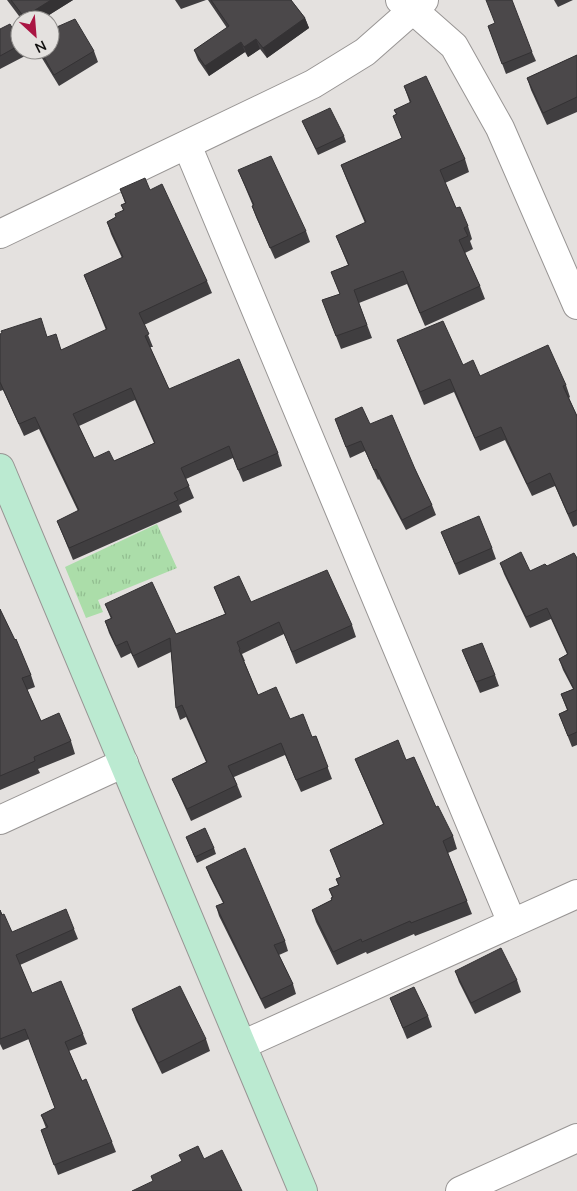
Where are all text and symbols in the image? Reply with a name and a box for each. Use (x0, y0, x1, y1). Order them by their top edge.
north arrow (10, 10, 60, 60)
text: N (32, 36, 49, 57)

